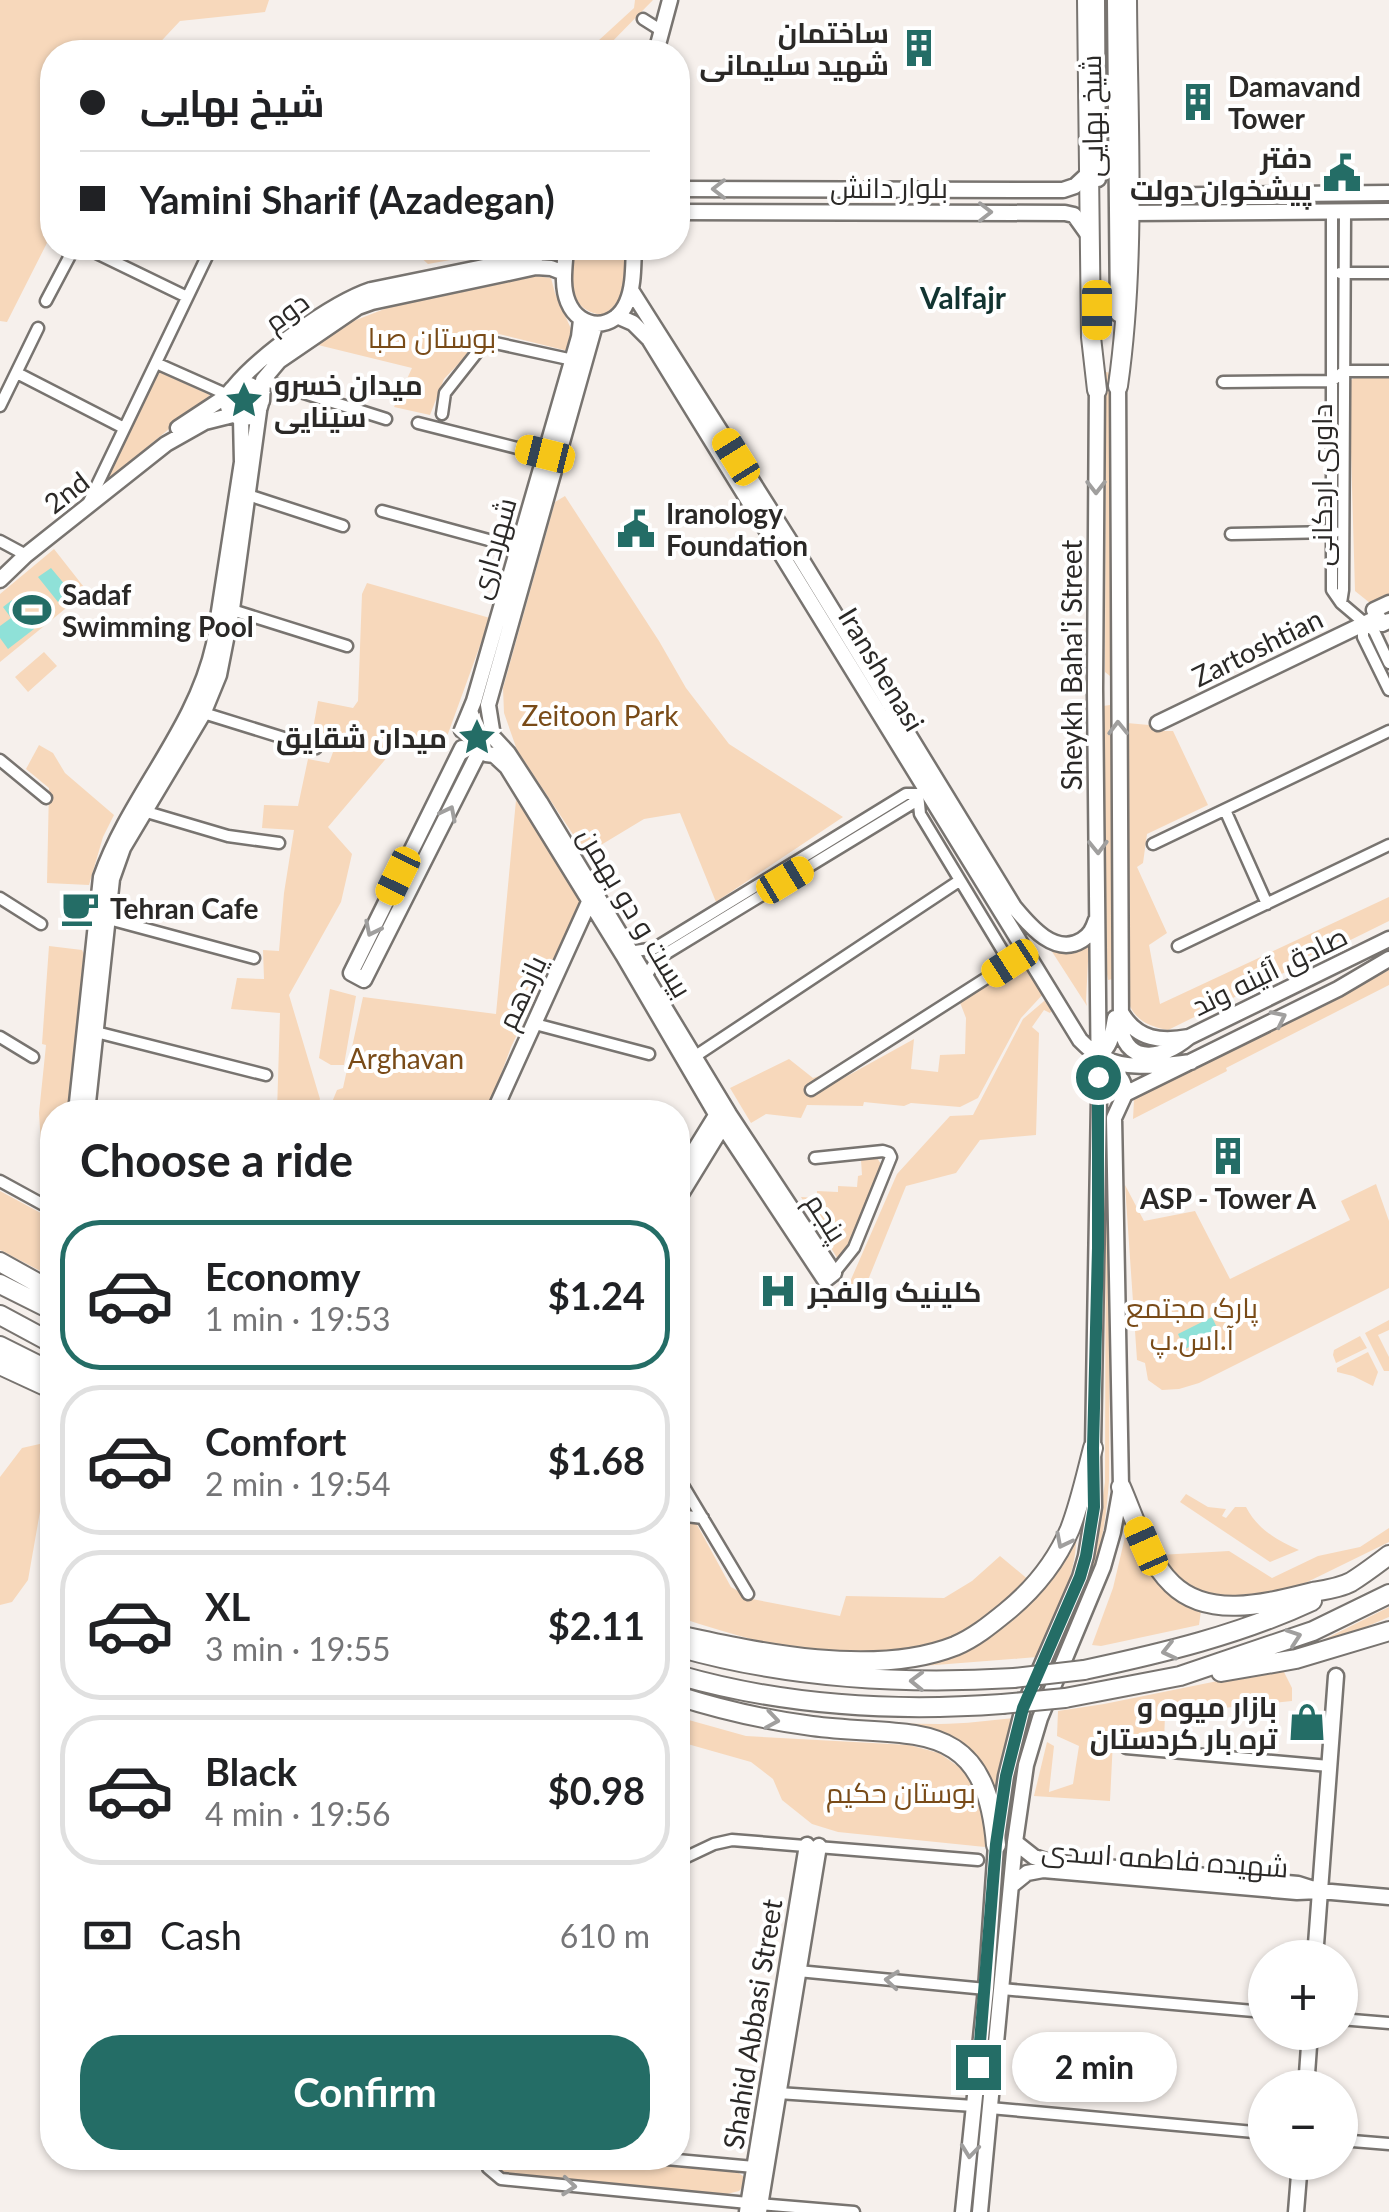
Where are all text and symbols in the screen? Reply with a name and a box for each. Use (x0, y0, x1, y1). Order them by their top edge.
place label: ساختمان شهید سلیمانی (700, 15, 889, 83)
building icon: ساختمان شهید سلیمانی (898, 27, 940, 69)
street label: شیخ بهایی (1073, 54, 1112, 178)
place label: Damavand Tower (1228, 69, 1361, 135)
text: شیخ بهایی (140, 79, 325, 125)
building icon: Damavand Tower (1177, 81, 1219, 123)
place label: دفتر پیشخوان دولت (1130, 140, 1312, 210)
public building icon: دفتر پیشخوان دولت (1321, 152, 1363, 194)
street label: بلوار دانش (830, 170, 948, 205)
text: Yamini Sharif (Azadegan) (140, 176, 555, 222)
one-way arrow (711, 178, 726, 200)
one-way arrow (978, 201, 993, 223)
district label: Valfajr (919, 279, 1007, 315)
car (1082, 280, 1112, 340)
street label: دوم (257, 284, 317, 342)
park label: بوستان صبا (368, 320, 496, 355)
place label: میدان خسرو سینایی (274, 367, 423, 434)
place icon: میدان خسرو سینایی (223, 379, 265, 421)
street label: داوری اردکانی (1304, 404, 1339, 566)
car (707, 424, 765, 490)
car (512, 432, 578, 476)
street label: 2nd (37, 464, 95, 520)
one-way arrow (1085, 480, 1107, 496)
street label: شهرداری (461, 494, 524, 603)
place label: Iranology Foundation (666, 496, 808, 562)
public building icon: Iranology Foundation (615, 508, 657, 550)
street label: Sheykh Baha'i Street (1054, 540, 1088, 790)
place label: Sadaf Swimming Pool (62, 577, 254, 643)
sports icon: Sadaf Swimming Pool (11, 589, 53, 631)
street label: Iranshenasi (832, 601, 932, 737)
street label: Zartoshtian (1186, 601, 1328, 693)
park label: Zeitoon Park (522, 698, 679, 732)
place icon: میدان شقایق (456, 716, 498, 758)
one-way arrow (1107, 719, 1129, 734)
place label: میدان شقایق (276, 720, 447, 756)
one-way arrow (437, 805, 456, 823)
street label: بیست و دو بهمن (571, 821, 700, 1004)
one-way arrow (1087, 840, 1108, 856)
car (371, 842, 425, 910)
car (752, 852, 818, 908)
cafe icon: Tehran Cafe (59, 887, 101, 929)
place label: Tehran Cafe (110, 891, 258, 925)
street label: صادق آئینه وند (1186, 918, 1353, 1023)
one-way arrow (364, 919, 384, 937)
car (977, 934, 1043, 992)
street label: یازدهم (489, 949, 557, 1036)
one-way arrow (1268, 1011, 1286, 1031)
park label: Arghavan (348, 1041, 464, 1075)
route start (1076, 1055, 1121, 1100)
text: Choose a ride (80, 1133, 353, 1187)
building icon: ASP - Tower A (1207, 1135, 1249, 1177)
place label: ASP - Tower A (1139, 1181, 1317, 1215)
street label: پنجم (795, 1186, 855, 1250)
icon: car (85, 1250, 175, 1340)
text: Economy (205, 1253, 360, 1299)
hospital icon: کلینیک والفجر (757, 1270, 799, 1312)
text: $1.24 (548, 1272, 645, 1318)
place label: کلینیک والفجر (807, 1274, 982, 1309)
park label: پارک مجتمع آ.اس.پ (1126, 1290, 1258, 1359)
text: 1 min · 19:53 (205, 1299, 391, 1338)
icon: car (85, 1415, 175, 1505)
text: Comfort (205, 1418, 346, 1464)
text: $1.68 (548, 1437, 645, 1483)
text: 2 min · 19:54 (205, 1464, 391, 1503)
car (1120, 1512, 1172, 1580)
one-way arrow (1056, 1530, 1075, 1548)
icon: car (85, 1580, 175, 1670)
text: XL (205, 1583, 250, 1629)
text: $2.11 (548, 1602, 645, 1648)
text: 3 min · 19:55 (205, 1629, 391, 1668)
one-way arrow (1285, 1629, 1302, 1649)
one-way arrow (1161, 1639, 1178, 1660)
one-way arrow (908, 1670, 924, 1691)
place label: بازار میوه و تره بار کردستان (1090, 1689, 1278, 1756)
shop icon: بازار میوه و تره بار کردستان (1286, 1701, 1328, 1743)
one-way arrow (764, 1709, 780, 1730)
icon: car (85, 1745, 175, 1835)
text: Black (205, 1748, 297, 1794)
text: $0.98 (548, 1767, 645, 1813)
park label: بوستان حکیم (826, 1775, 976, 1813)
text: 4 min · 19:56 (205, 1794, 391, 1833)
street label: شهیده فاطمه اسدی (1040, 1832, 1290, 1885)
street label: Shahid Abbasi Street (715, 1897, 789, 2151)
icon: cash (80, 1908, 135, 1963)
text: Cash (160, 1912, 242, 1958)
text: 610 m (560, 1916, 650, 1955)
map controls (1248, 1940, 1358, 2180)
button: + (1248, 1940, 1358, 2050)
one-way arrow (884, 1970, 900, 1991)
callout: 2 min (1013, 2032, 1178, 2102)
button: Confirm (80, 2035, 650, 2150)
route end (956, 2045, 1001, 2090)
text: 2 min (1055, 2047, 1134, 2086)
button: − (1248, 2070, 1358, 2180)
one-way arrow (959, 2143, 981, 2159)
one-way arrow (562, 2175, 578, 2196)

